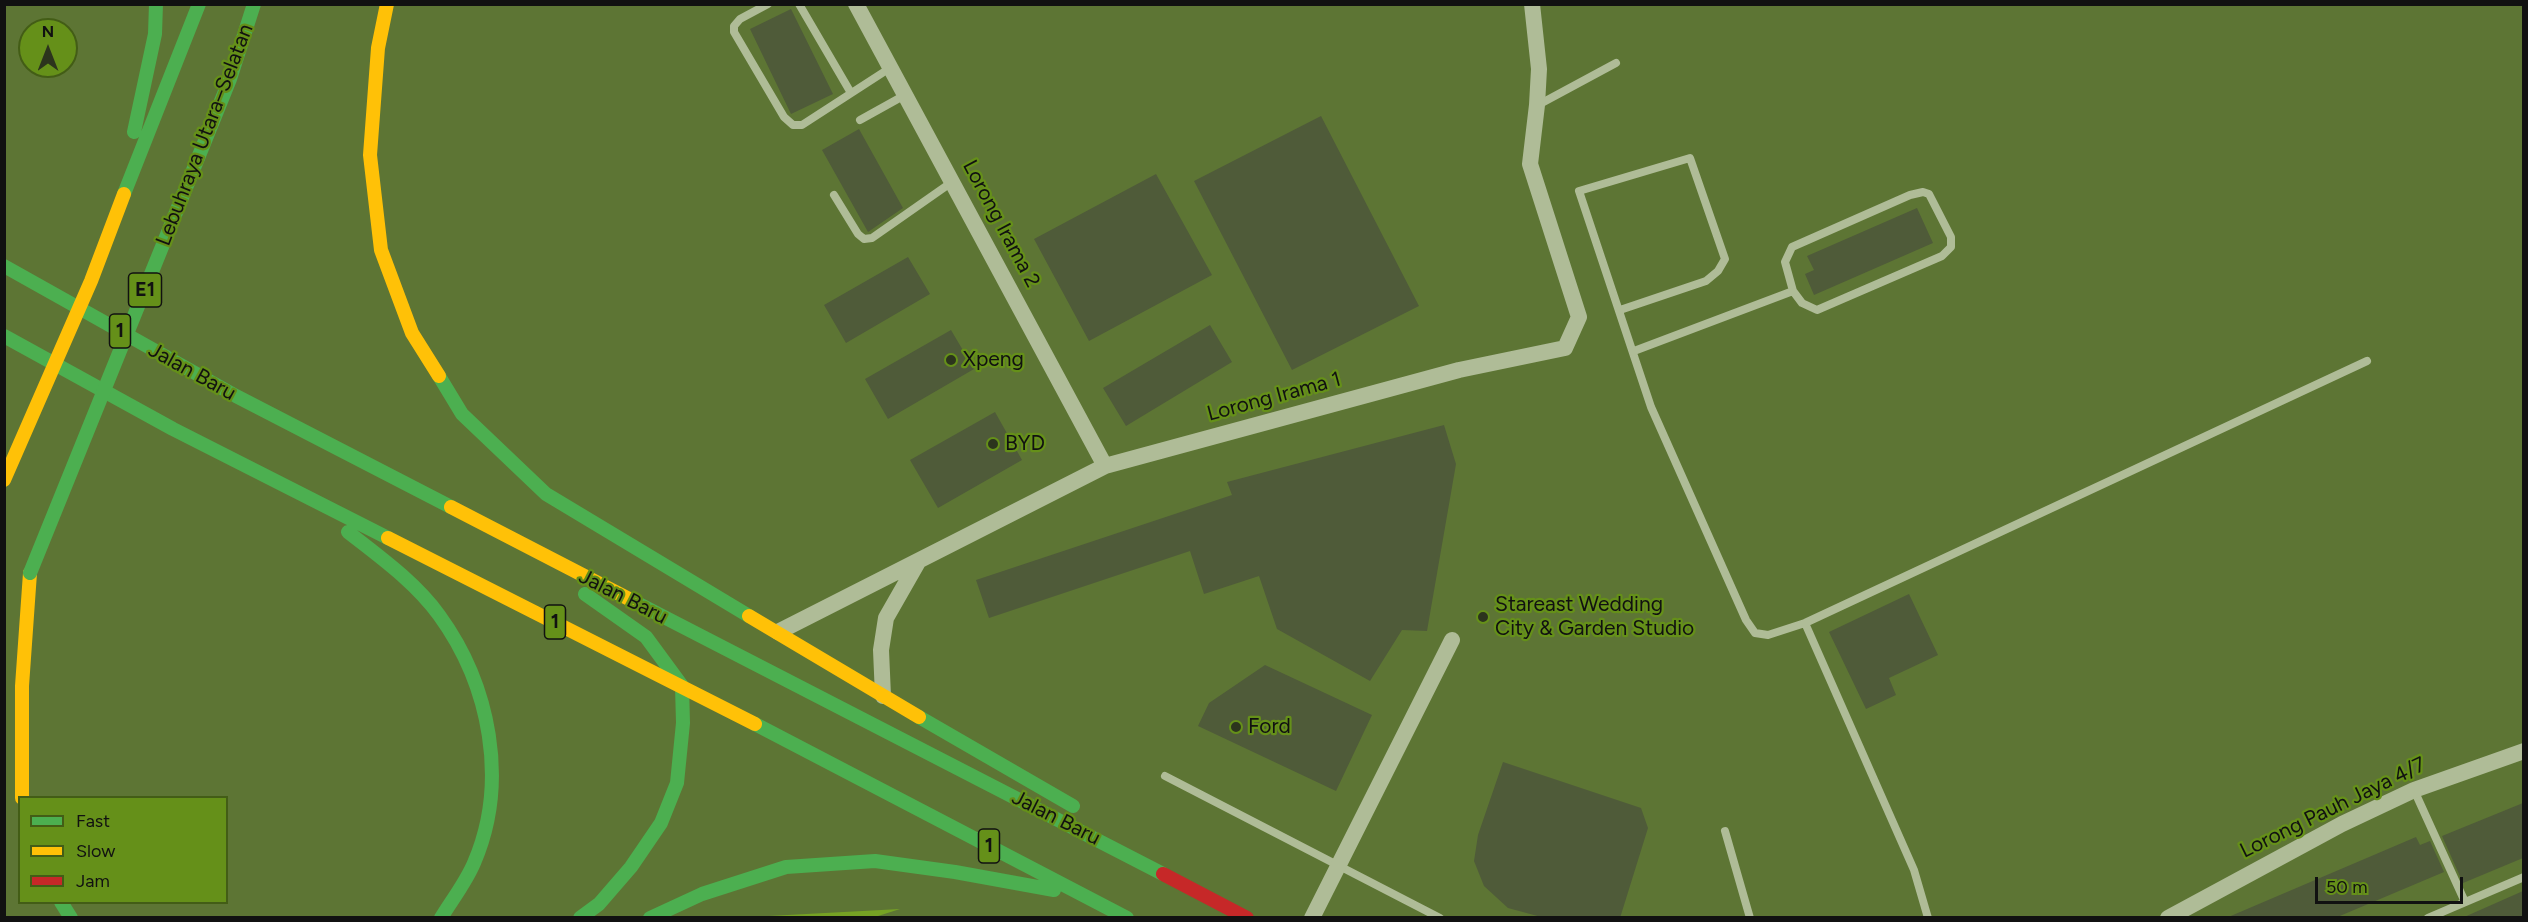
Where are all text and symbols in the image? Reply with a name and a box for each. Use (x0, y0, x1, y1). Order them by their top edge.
north arrow (18, 18, 78, 78)
street label: Lebuhraya Utara–Selatan (151, 21, 259, 249)
text: N (42, 22, 54, 41)
street label: Lorong Irama 2 (957, 156, 1045, 292)
road number: E1 (128, 273, 162, 307)
road number: 1 (110, 314, 130, 348)
street label: Jalan Baru (144, 338, 240, 406)
place label: Xpeng (963, 347, 1024, 373)
marker: Xpeng (944, 353, 958, 367)
street label: Lorong Irama 1 (1204, 367, 1344, 427)
place label: BYD (1005, 431, 1045, 457)
marker: BYD (986, 437, 1000, 451)
street label: Jalan Baru (574, 564, 672, 630)
place label: Stareast Wedding City & Garden Studio (1495, 592, 1694, 642)
road number: 1 (544, 605, 566, 639)
marker: Stareast Wedding City & Garden Studio (1476, 610, 1490, 624)
place label: Ford (1248, 714, 1291, 740)
marker: Ford (1229, 720, 1243, 734)
street label: Lorong Pauh Jaya 4/7 (2236, 752, 2430, 864)
street label: Jalan Baru (1007, 785, 1105, 851)
legend (18, 796, 228, 904)
text: Fast (76, 810, 110, 832)
road number: 1 (978, 829, 1000, 863)
text: Slow (76, 840, 115, 862)
scale bar (2318, 865, 2466, 903)
text: Jam (76, 870, 110, 892)
text: 50 m (2326, 876, 2368, 898)

